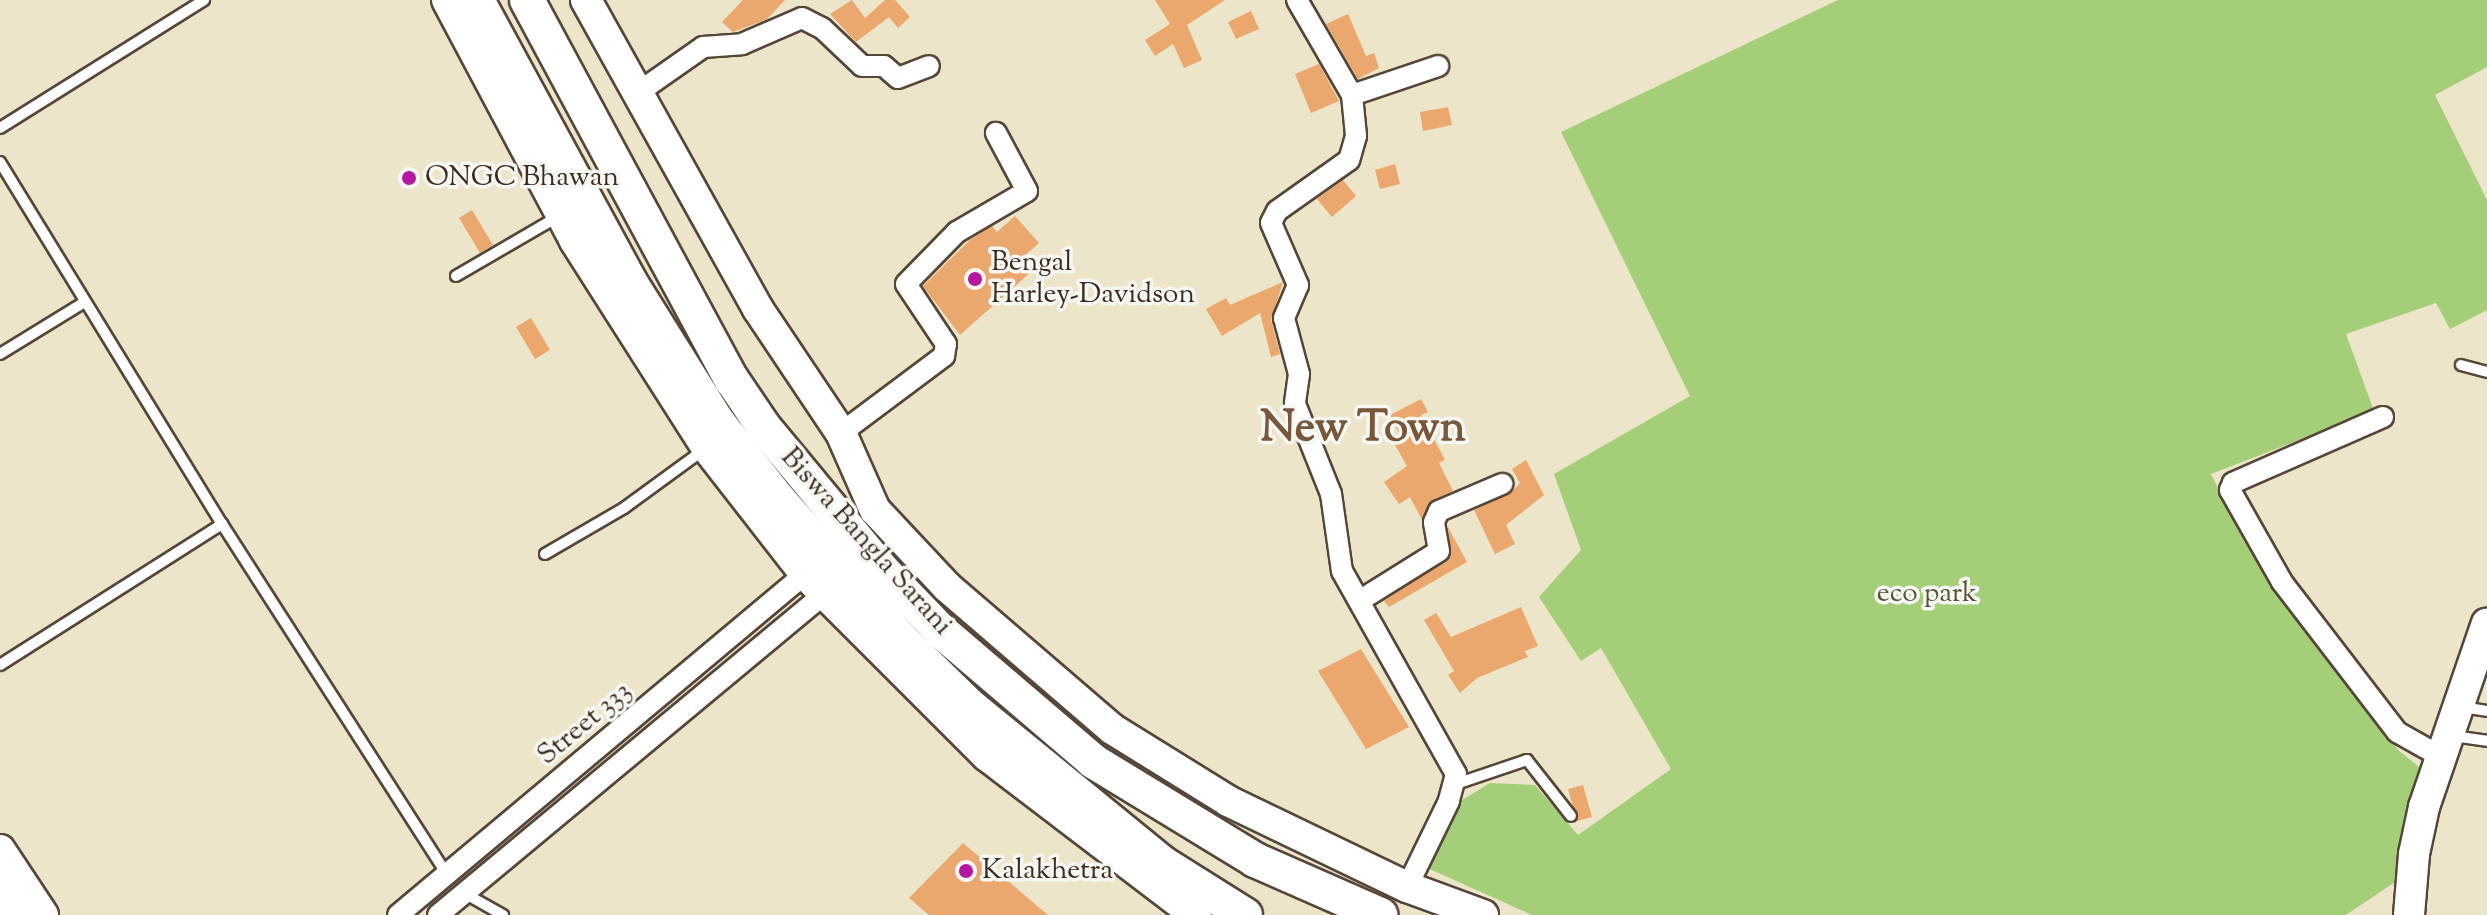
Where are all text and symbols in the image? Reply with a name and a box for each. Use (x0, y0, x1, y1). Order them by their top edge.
place label: ONGC Bhawan (425, 161, 619, 195)
marker: ONGC Bhawan (400, 169, 418, 187)
place label: Bengal Harley-Davidson (991, 246, 1195, 312)
marker: Bengal Harley-Davidson (966, 270, 984, 288)
district label: New Town (1260, 404, 1466, 456)
street label: Biswa Bangla Sarani (773, 441, 959, 643)
park label: eco park (1877, 577, 1977, 611)
street label: Street 333 (531, 675, 639, 773)
place label: Kalakhetra (982, 854, 1113, 888)
marker: Kalakhetra (957, 862, 975, 880)

